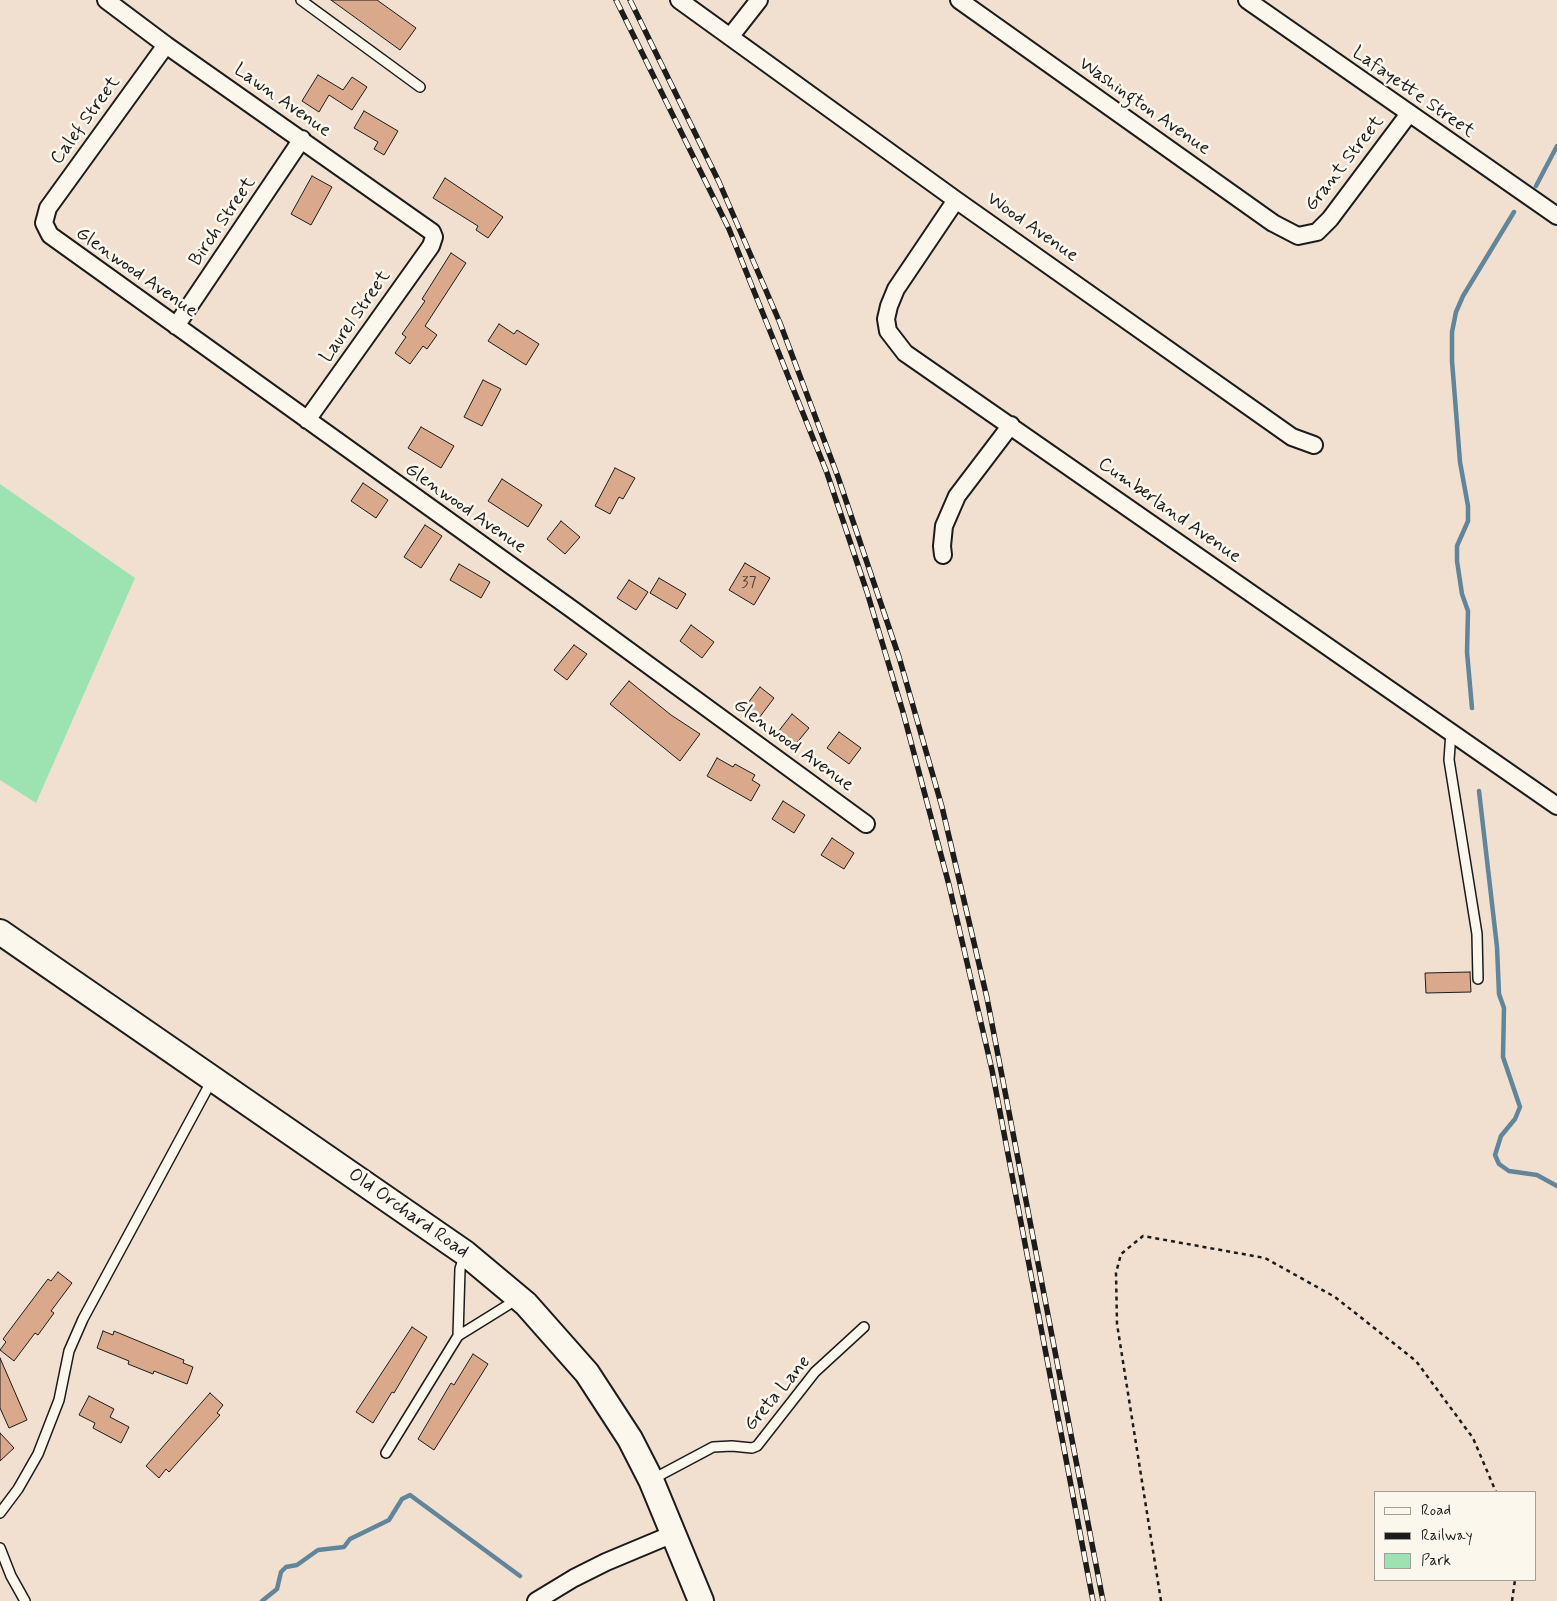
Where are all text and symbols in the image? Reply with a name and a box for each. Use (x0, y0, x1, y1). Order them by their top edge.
street label: Lafayette Street (1347, 42, 1479, 144)
street label: Washington Avenue (1074, 53, 1214, 161)
street label: Lawn Avenue (229, 59, 335, 143)
street label: Calef Street (46, 72, 126, 170)
street label: Grant Street (1301, 112, 1389, 216)
street label: Birch Street (185, 173, 261, 271)
street label: Wood Avenue (982, 188, 1082, 268)
street label: Glenwood Avenue (71, 223, 201, 323)
street label: Laurel Street (316, 266, 396, 368)
street label: Cumberland Avenue (1093, 453, 1245, 569)
street label: Glenwood Avenue (400, 459, 530, 559)
house number: 37 (741, 574, 757, 594)
street label: Glenwood Avenue (728, 695, 858, 797)
street label: Old Orchard Road (343, 1164, 473, 1264)
street label: Greta Lane (740, 1352, 816, 1436)
legend (1374, 1491, 1537, 1581)
text: Road (1421, 1501, 1451, 1521)
text: Railway (1421, 1526, 1473, 1546)
text: Park (1421, 1551, 1451, 1571)

